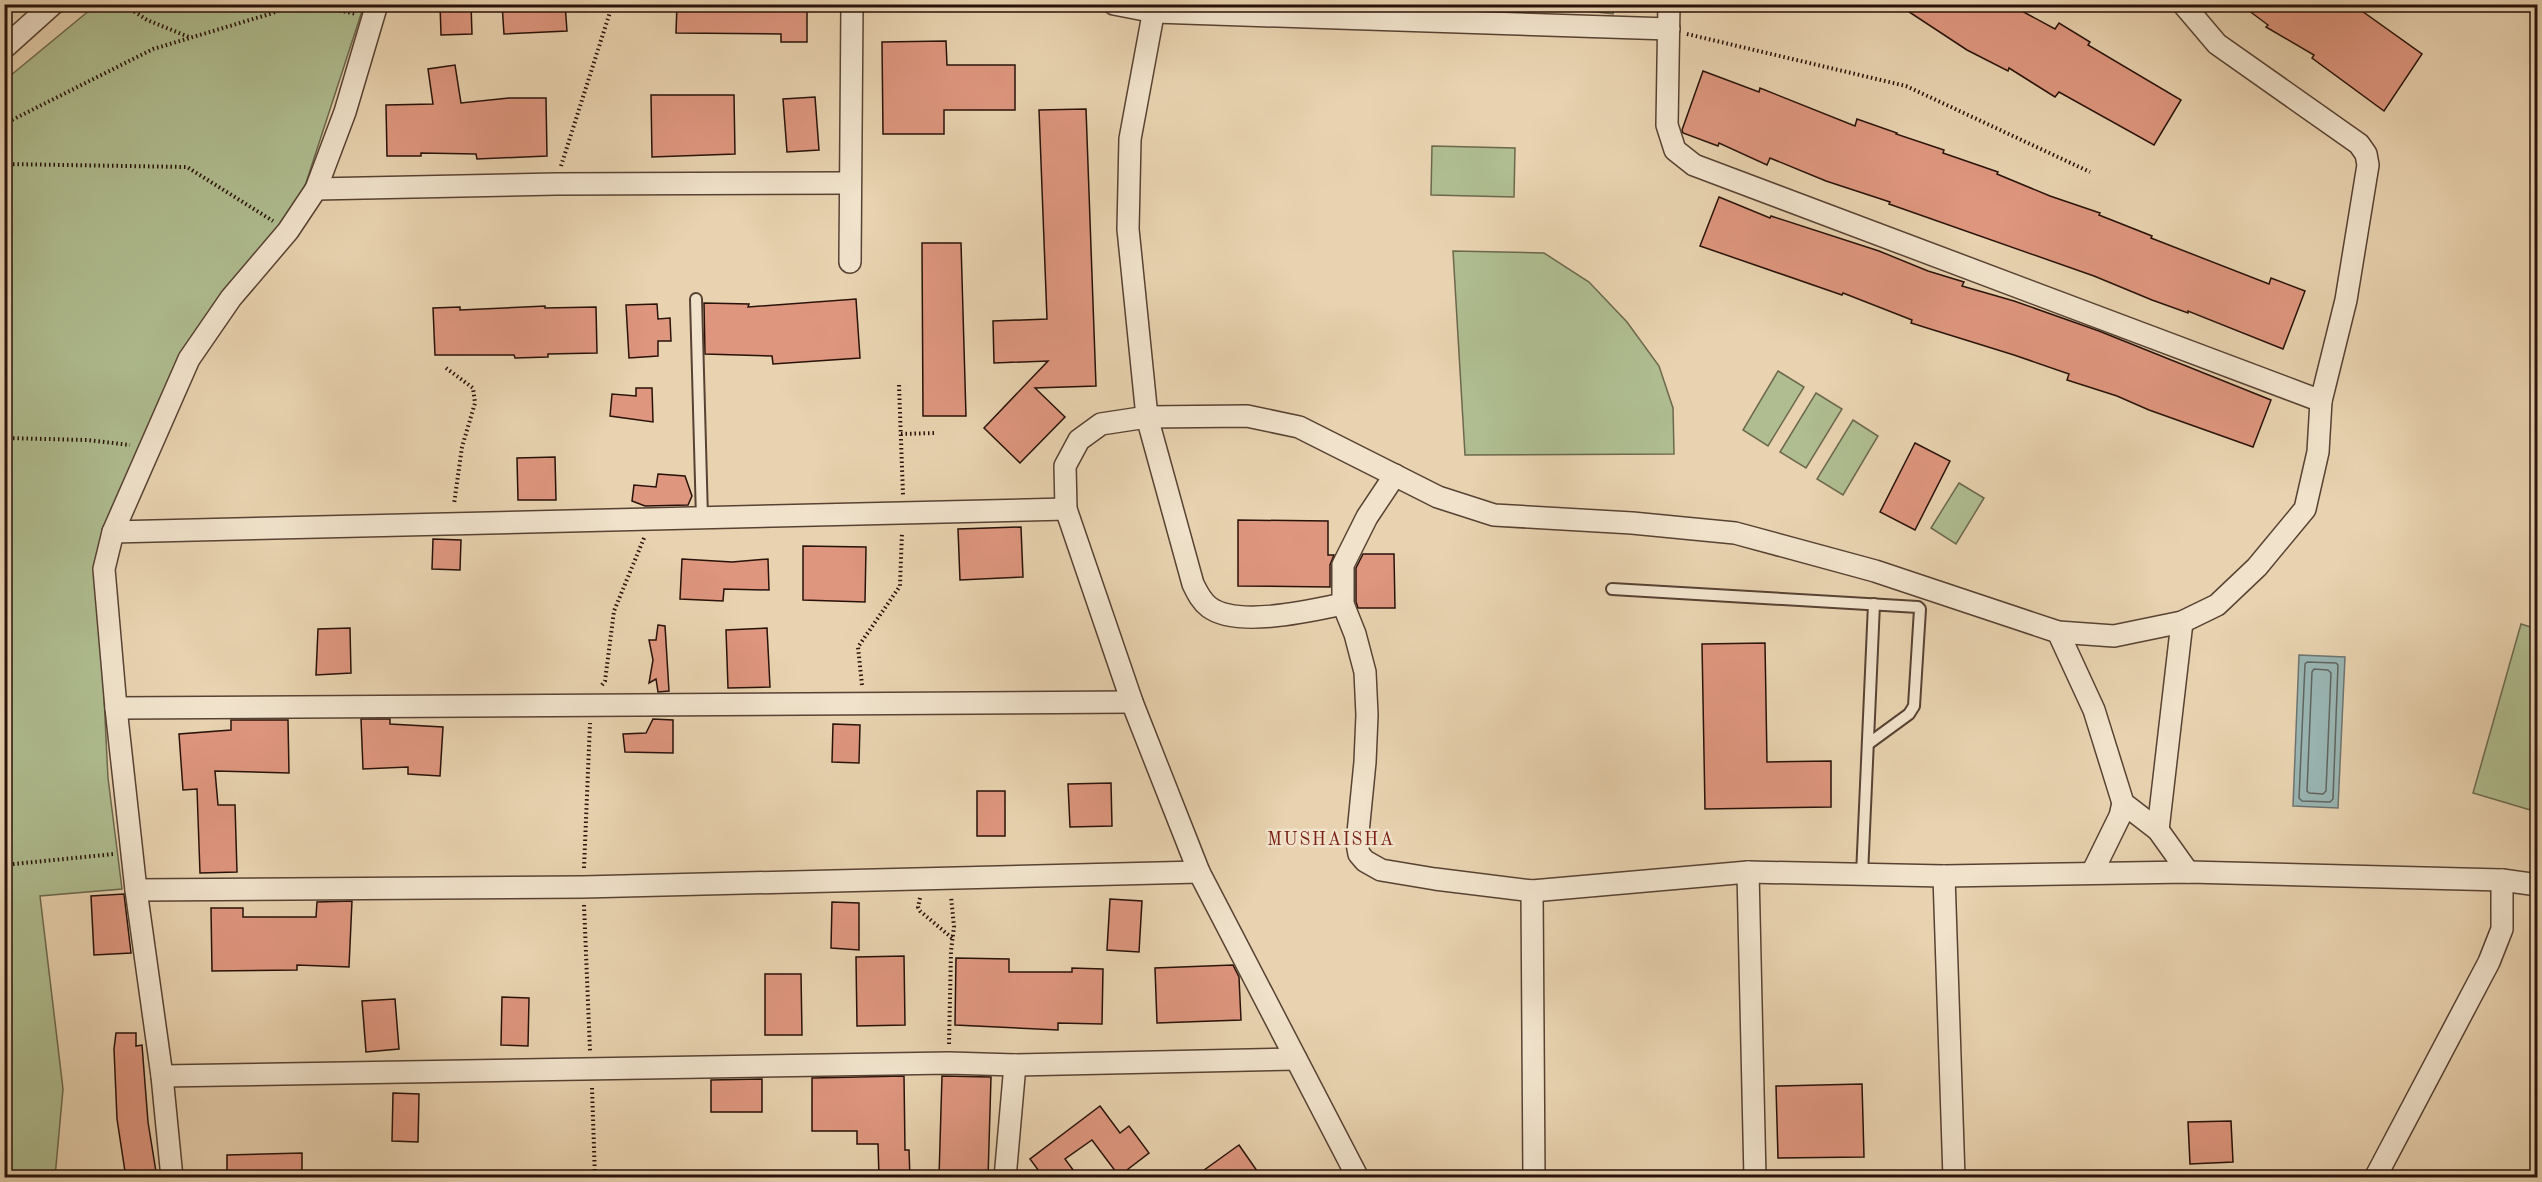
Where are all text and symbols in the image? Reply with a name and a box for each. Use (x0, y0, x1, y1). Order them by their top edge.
district label: MUSHAISHA (1267, 831, 1395, 849)

